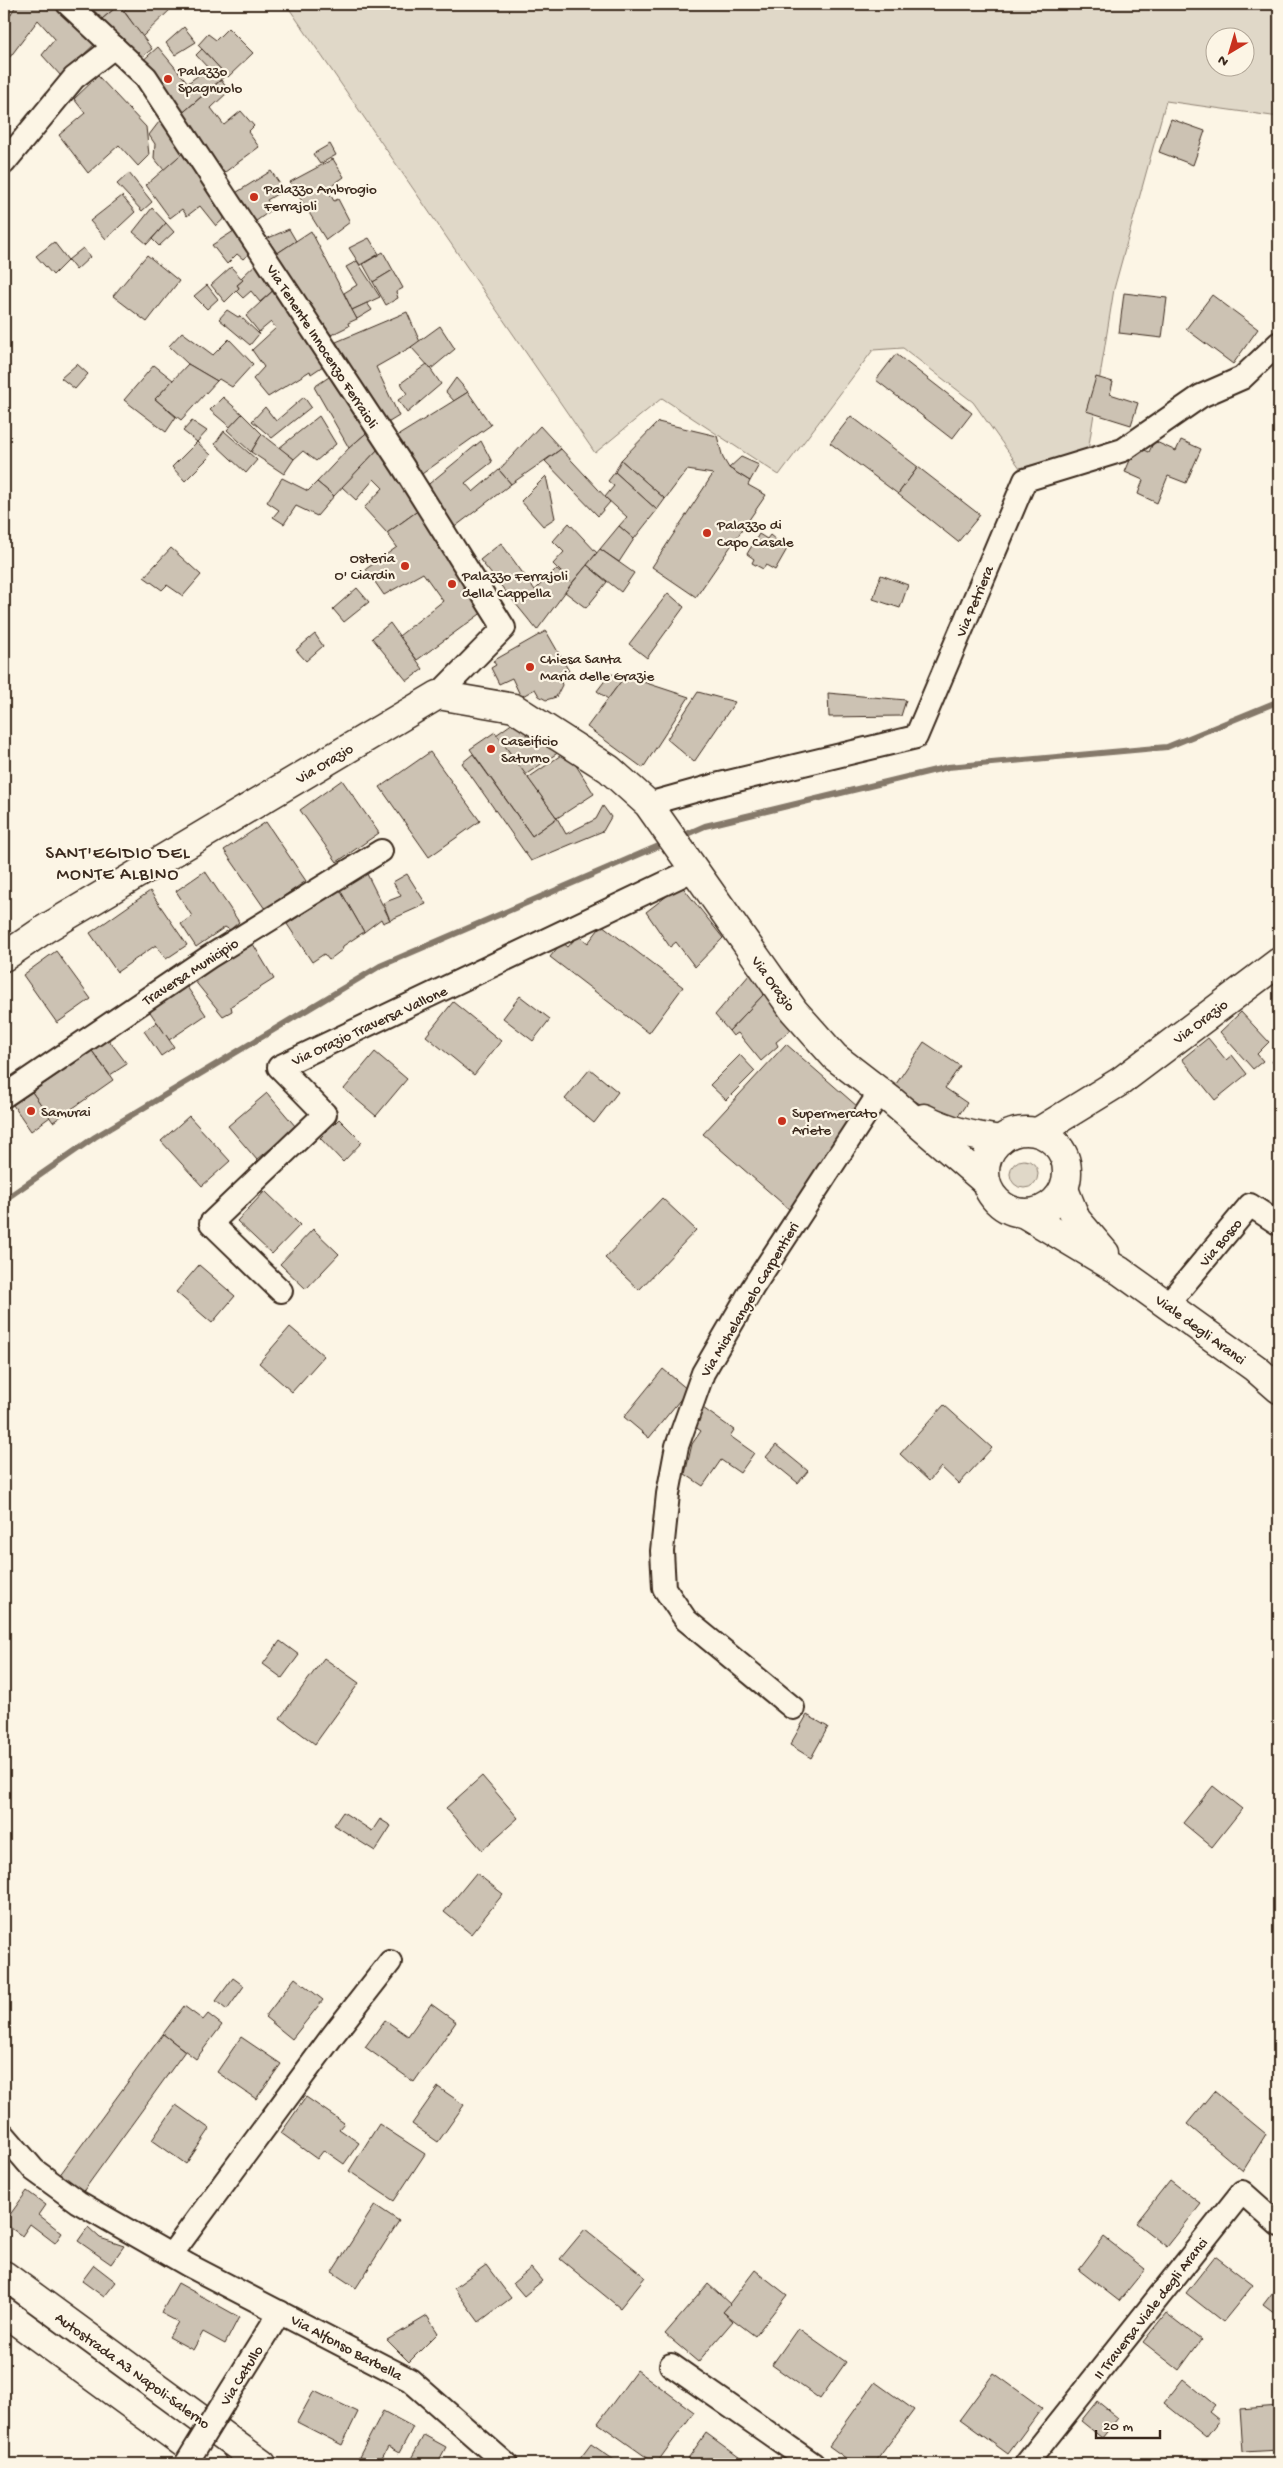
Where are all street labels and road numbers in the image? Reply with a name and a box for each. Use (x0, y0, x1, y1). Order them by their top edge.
street label: Via Tenente Innocenzo Ferraioli (261, 261, 381, 432)
street label: Via Petriera (952, 563, 999, 641)
street label: Via Orazio (292, 740, 357, 789)
street label: Traversa Municipio (139, 935, 243, 1011)
street label: Via Orazio (746, 952, 799, 1015)
street label: Via Orazio Traversa Vallone (288, 983, 451, 1071)
street label: Via Orazio (1170, 996, 1232, 1050)
street label: Via Bosco (1196, 1215, 1247, 1272)
street label: Via Michelangelo Carpentieri (697, 1219, 804, 1382)
street label: Viale degli Aranci (1150, 1291, 1249, 1370)
street label: II Traversa Viale degli Aranci (1091, 2235, 1213, 2384)
street label: Autostrada A3 Napoli-Salerno (51, 2309, 213, 2434)
street label: Via Alfonso Barbella (286, 2311, 406, 2386)
street label: Via Catullo (217, 2342, 268, 2410)

